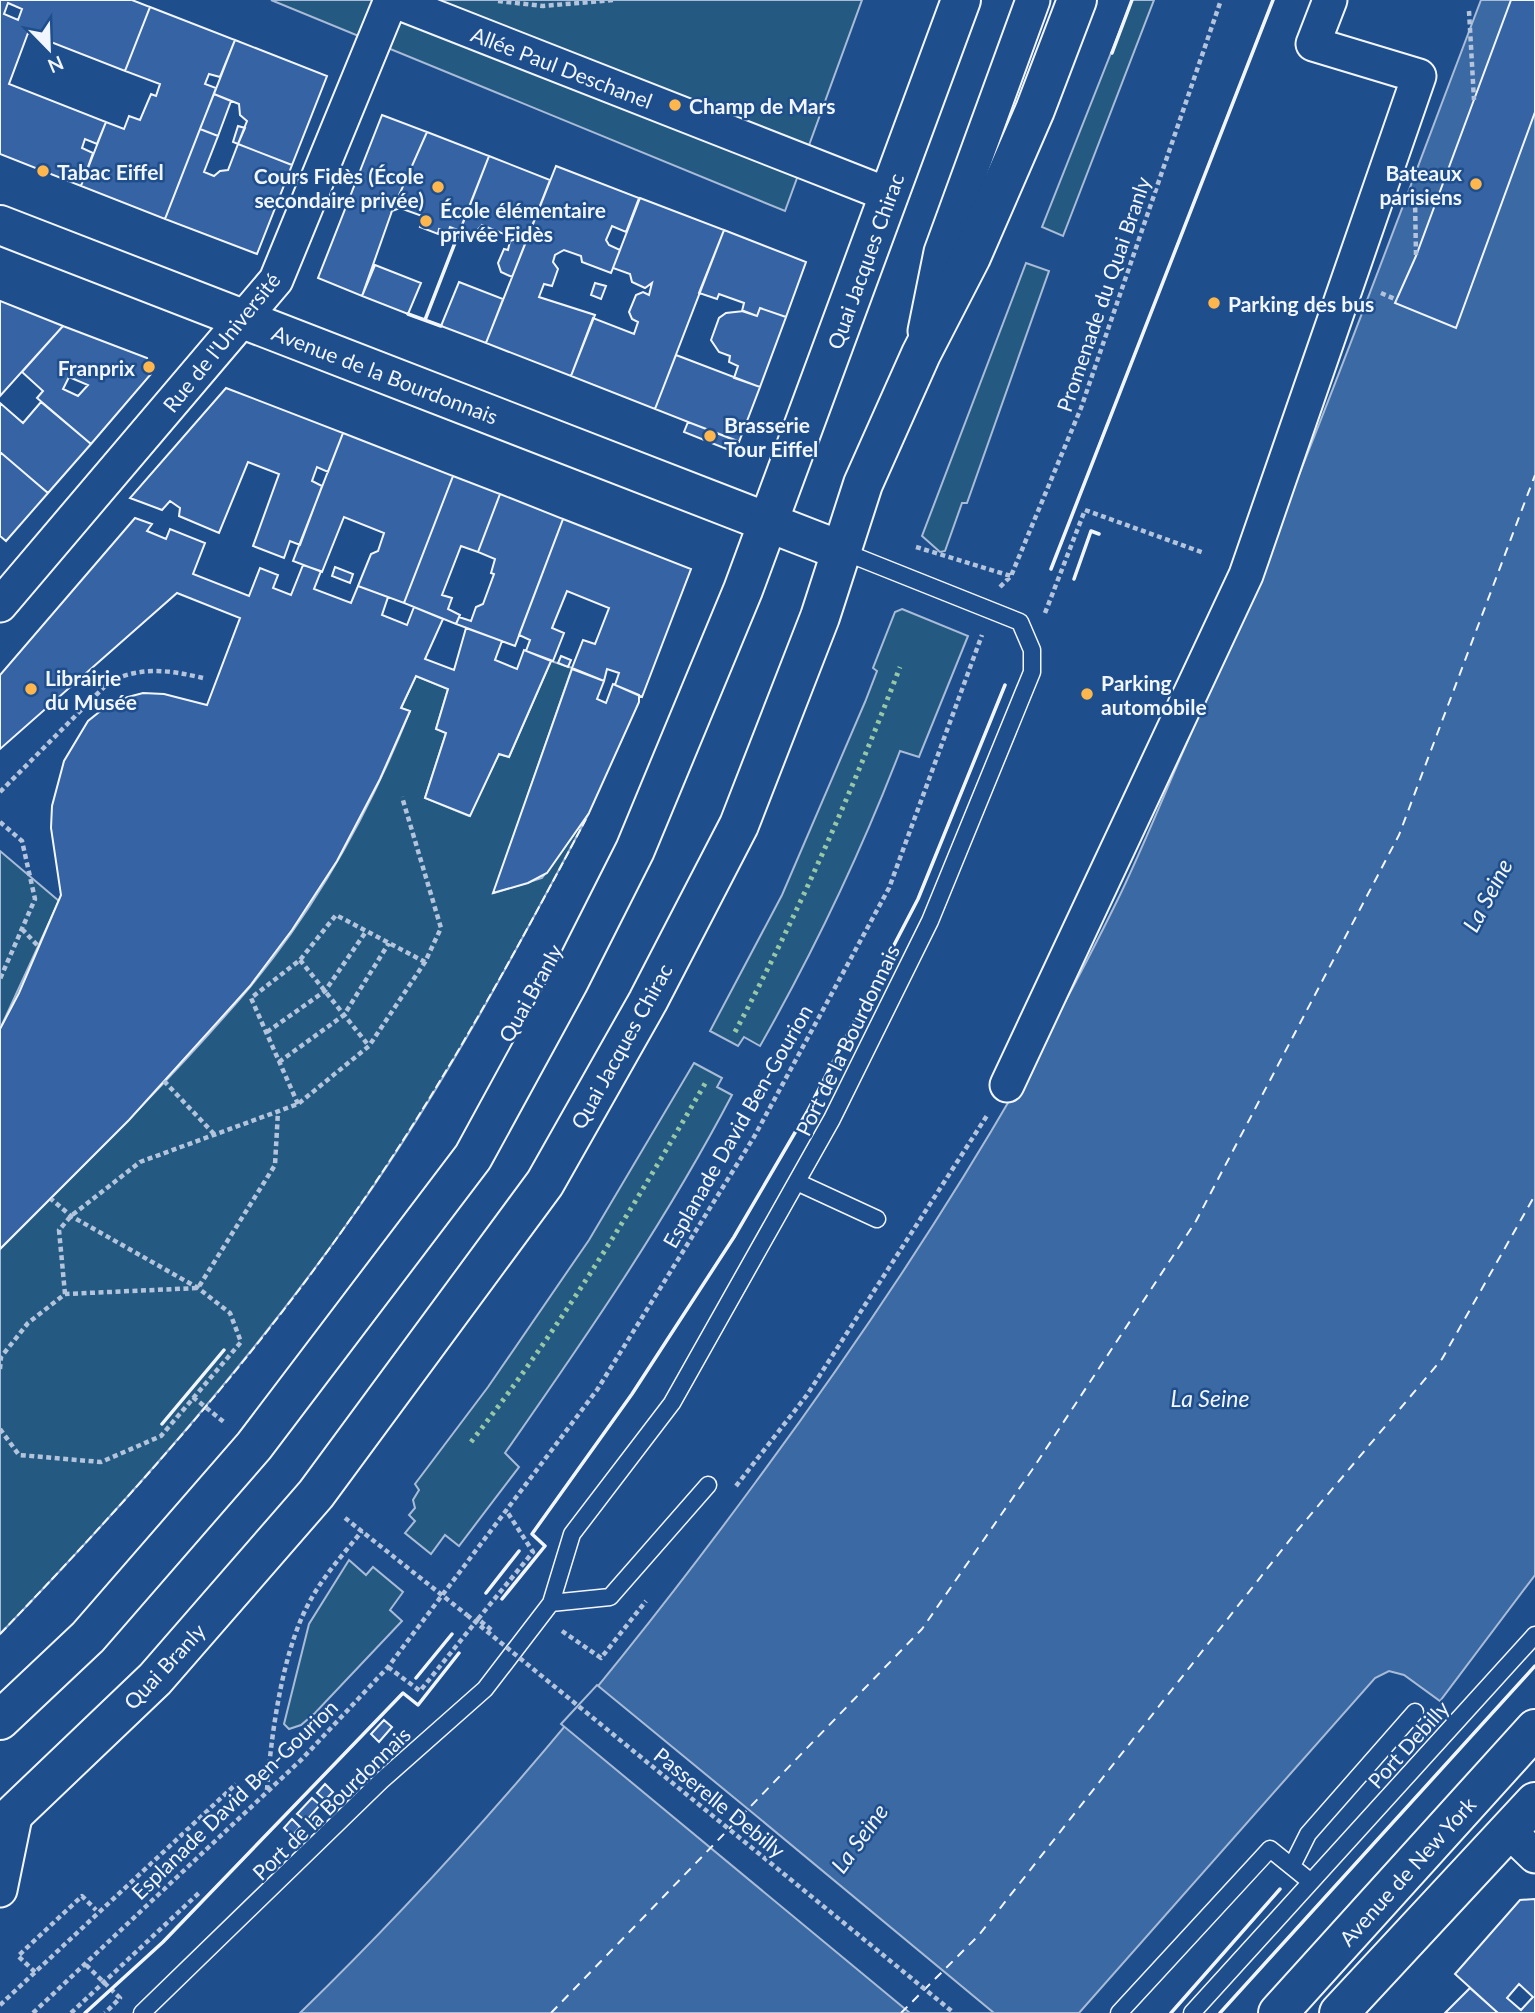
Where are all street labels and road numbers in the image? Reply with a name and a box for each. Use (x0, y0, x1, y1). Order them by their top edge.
street label: Allée Paul Deschanel (468, 21, 656, 113)
street label: Quai Jacques Chirac (822, 170, 908, 352)
street label: Promenade du Quai Branly (1051, 173, 1155, 415)
street label: Rue de l'Université (157, 267, 285, 417)
street label: Avenue de la Bourdonnais (269, 319, 501, 429)
street label: Quai Branly (493, 940, 567, 1046)
street label: Port de la Bourdonnais (790, 940, 904, 1140)
street label: Quai Jacques Chirac (565, 959, 677, 1133)
street label: Esplanade David Ben-Gourion (657, 1000, 817, 1252)
street label: Quai Branly (118, 1618, 210, 1714)
street label: Esplanade David Ben-Gourion (126, 1694, 342, 1904)
street label: Port Debilly (1362, 1695, 1454, 1793)
street label: Port de la Bourdonnais (247, 1721, 415, 1885)
street label: Passerelle Debilly (650, 1742, 791, 1863)
street label: Avenue de New York (1334, 1791, 1481, 1951)

